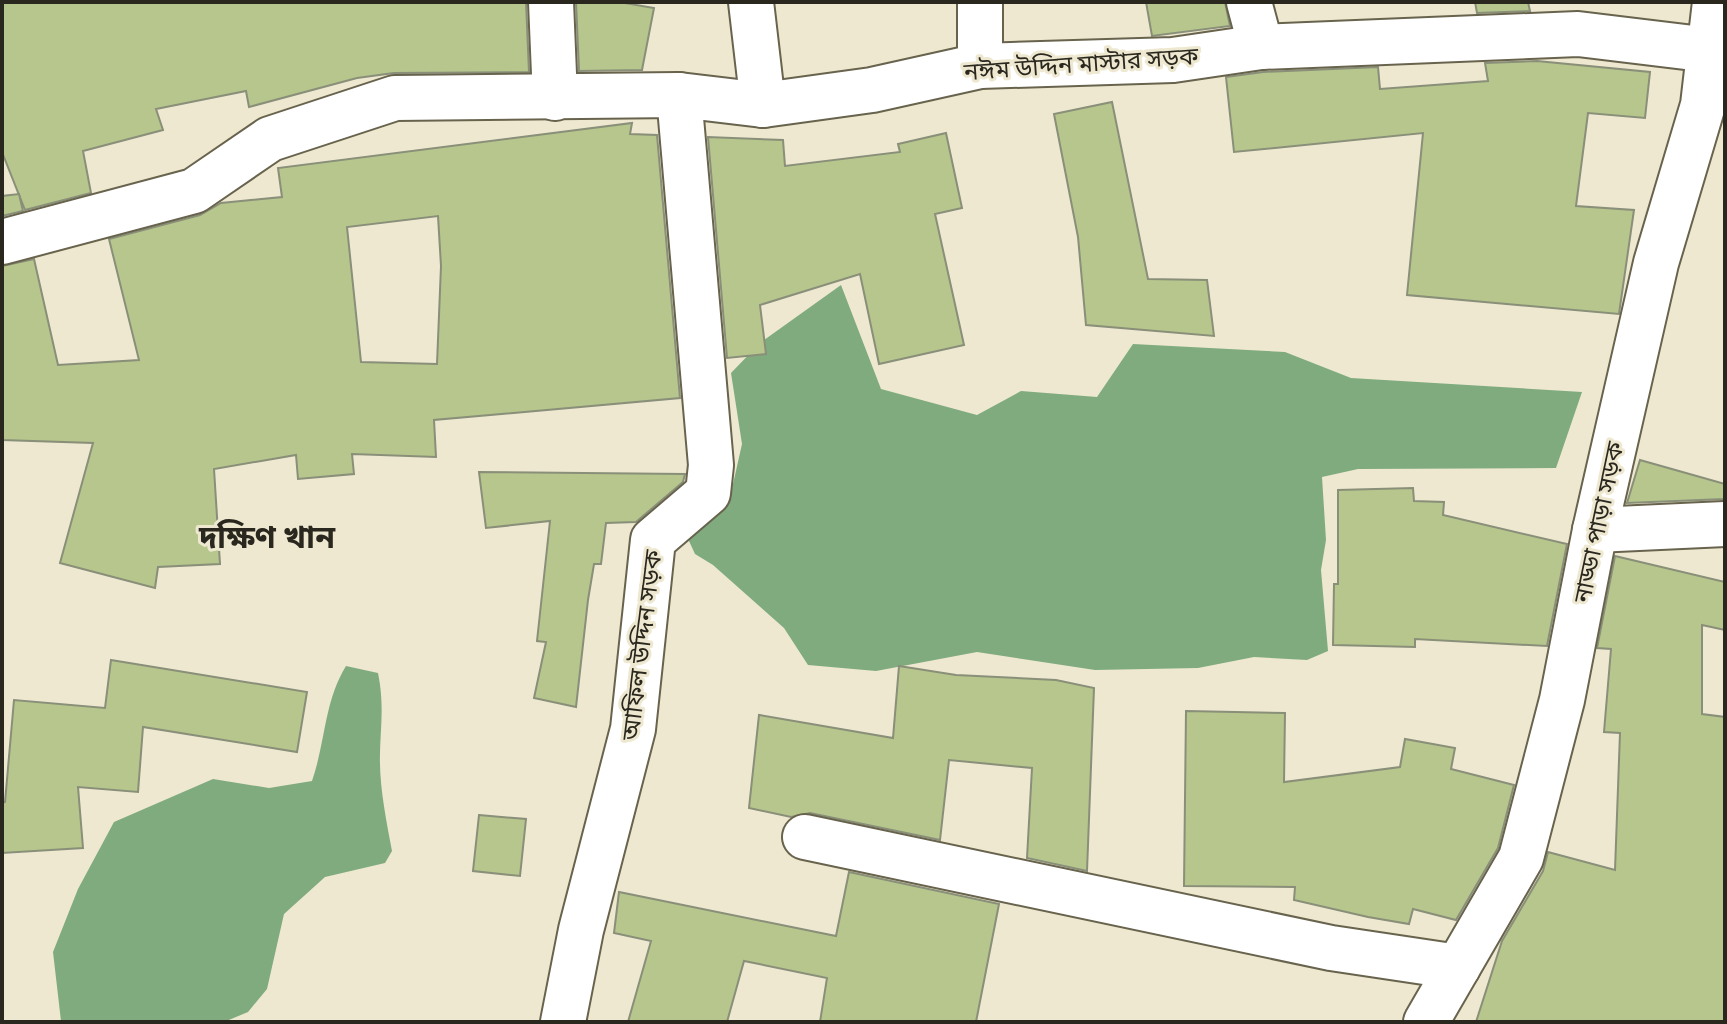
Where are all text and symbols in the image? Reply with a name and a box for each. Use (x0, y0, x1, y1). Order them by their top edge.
street label: নঈম উদ্দিন মাস্টার সড়ক (962, 39, 1200, 87)
street label: নাড্ডা পাড়া সড়ক (1565, 438, 1631, 606)
district label: দক্ষিণ খান (198, 515, 336, 557)
street label: আফিল উদ্দিন সড়ক (613, 547, 669, 743)

